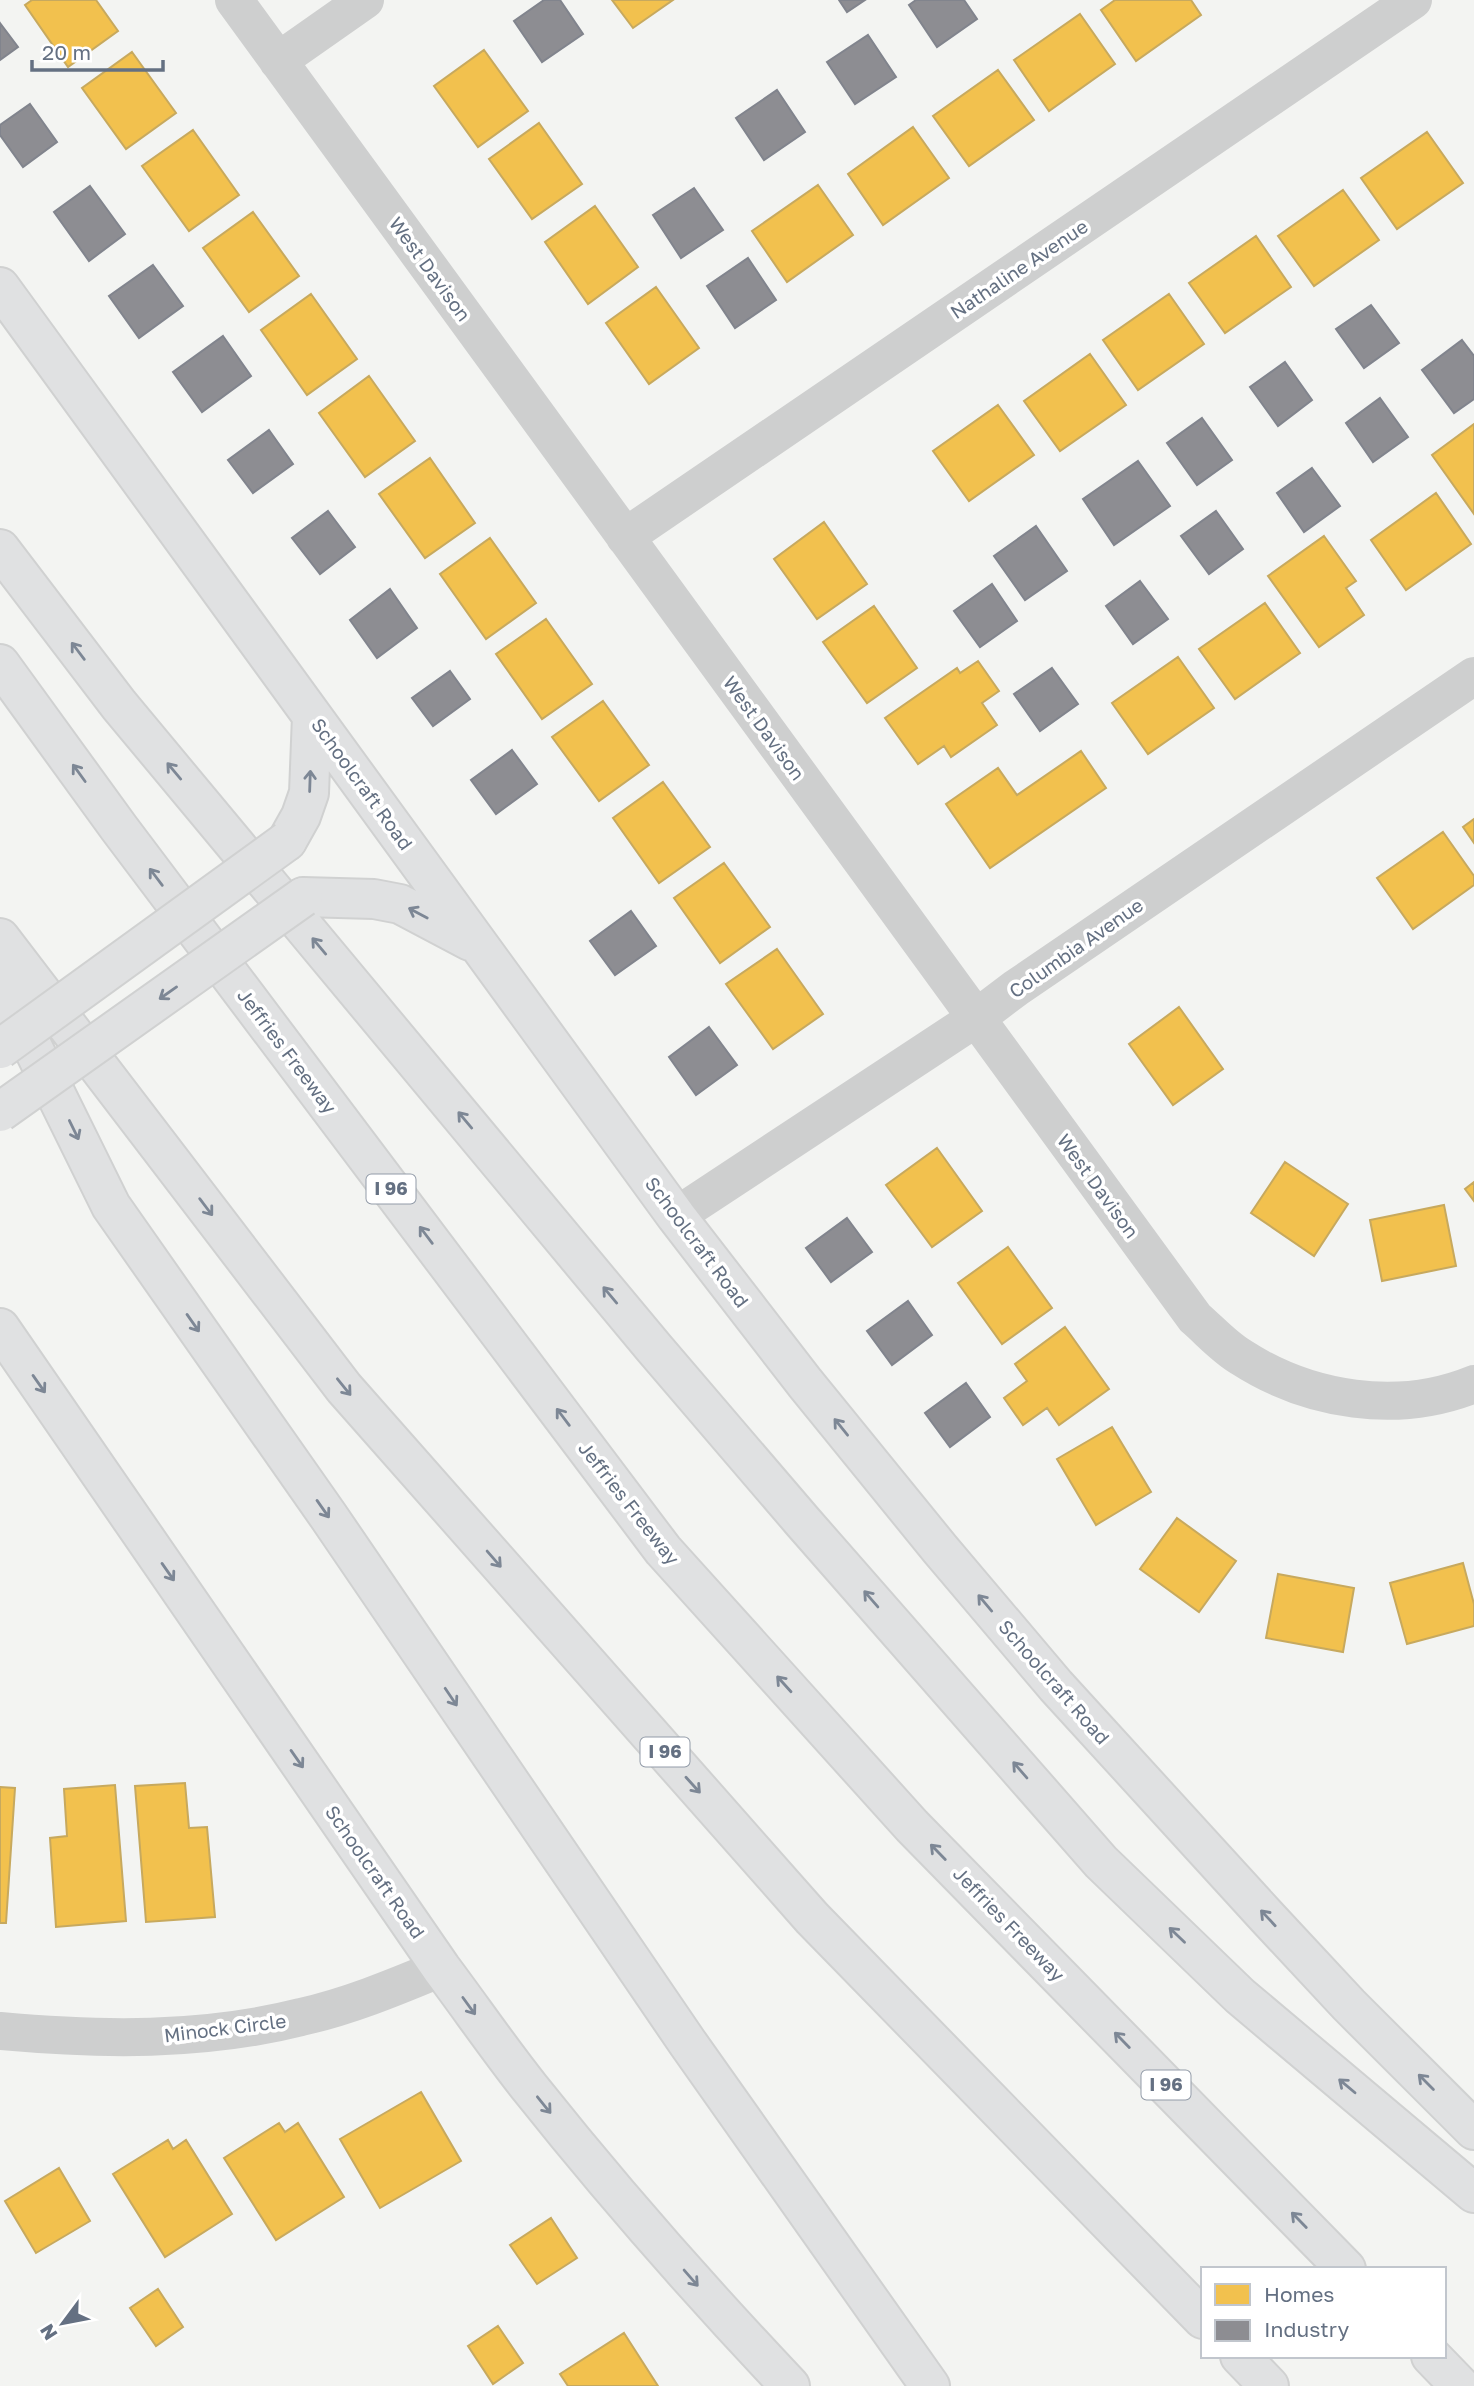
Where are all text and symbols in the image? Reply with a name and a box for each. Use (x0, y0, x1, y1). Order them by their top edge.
scale bar (32, 28, 163, 72)
text: 20 m (42, 39, 91, 65)
street label: West Davison (385, 212, 476, 325)
street label: Nathaline Avenue (946, 214, 1092, 323)
one-way arrow (70, 642, 85, 661)
street label: West Davison (719, 671, 810, 784)
street label: Schoolcraft Road (307, 713, 418, 854)
one-way arrow (166, 762, 182, 780)
one-way arrow (72, 764, 86, 783)
one-way arrow (303, 770, 316, 793)
one-way arrow (149, 868, 164, 887)
street label: Columbia Avenue (1004, 893, 1147, 1002)
one-way arrow (408, 906, 429, 920)
one-way arrow (312, 937, 327, 955)
street label: Jeffries Freeway (233, 984, 342, 1118)
one-way arrow (159, 986, 178, 1001)
one-way arrow (457, 1112, 473, 1130)
one-way arrow (67, 1119, 81, 1140)
street label: West Davison (1053, 1129, 1144, 1242)
street label: Schoolcraft Road (641, 1172, 754, 1311)
road number: I 96 (366, 1174, 416, 1204)
one-way arrow (199, 1197, 213, 1216)
one-way arrow (418, 1226, 433, 1245)
one-way arrow (603, 1287, 618, 1305)
one-way arrow (186, 1313, 200, 1332)
one-way arrow (32, 1374, 46, 1393)
one-way arrow (337, 1378, 352, 1396)
one-way arrow (555, 1408, 570, 1427)
one-way arrow (833, 1419, 849, 1437)
street label: Jeffries Freeway (574, 1436, 685, 1569)
one-way arrow (316, 1499, 330, 1518)
one-way arrow (486, 1550, 502, 1568)
one-way arrow (161, 1562, 175, 1581)
one-way arrow (862, 1591, 879, 1608)
one-way arrow (978, 1594, 994, 1612)
street label: Schoolcraft Road (994, 1615, 1115, 1749)
one-way arrow (776, 1675, 792, 1693)
one-way arrow (444, 1687, 459, 1706)
road number: I 96 (640, 1737, 690, 1766)
one-way arrow (290, 1749, 304, 1768)
one-way arrow (1012, 1762, 1029, 1779)
one-way arrow (685, 1775, 701, 1793)
street label: Schoolcraft Road (321, 1801, 430, 1943)
one-way arrow (930, 1844, 947, 1861)
street label: Jeffries Freeway (949, 1862, 1070, 1986)
one-way arrow (1260, 1909, 1276, 1927)
one-way arrow (1169, 1927, 1186, 1944)
one-way arrow (462, 1996, 477, 2015)
street label: Minock Circle (163, 2009, 287, 2046)
one-way arrow (1114, 2032, 1131, 2049)
road number: I 96 (1142, 2070, 1190, 2099)
one-way arrow (1418, 2074, 1435, 2091)
one-way arrow (1338, 2078, 1356, 2094)
one-way arrow (536, 2095, 552, 2113)
one-way arrow (1290, 2212, 1307, 2229)
legend (1201, 2267, 1446, 2358)
one-way arrow (683, 2269, 699, 2287)
text: Homes (1264, 2281, 1334, 2307)
north arrow (28, 2288, 98, 2358)
text: Industry (1264, 2316, 1349, 2342)
text: N (35, 2320, 62, 2344)

